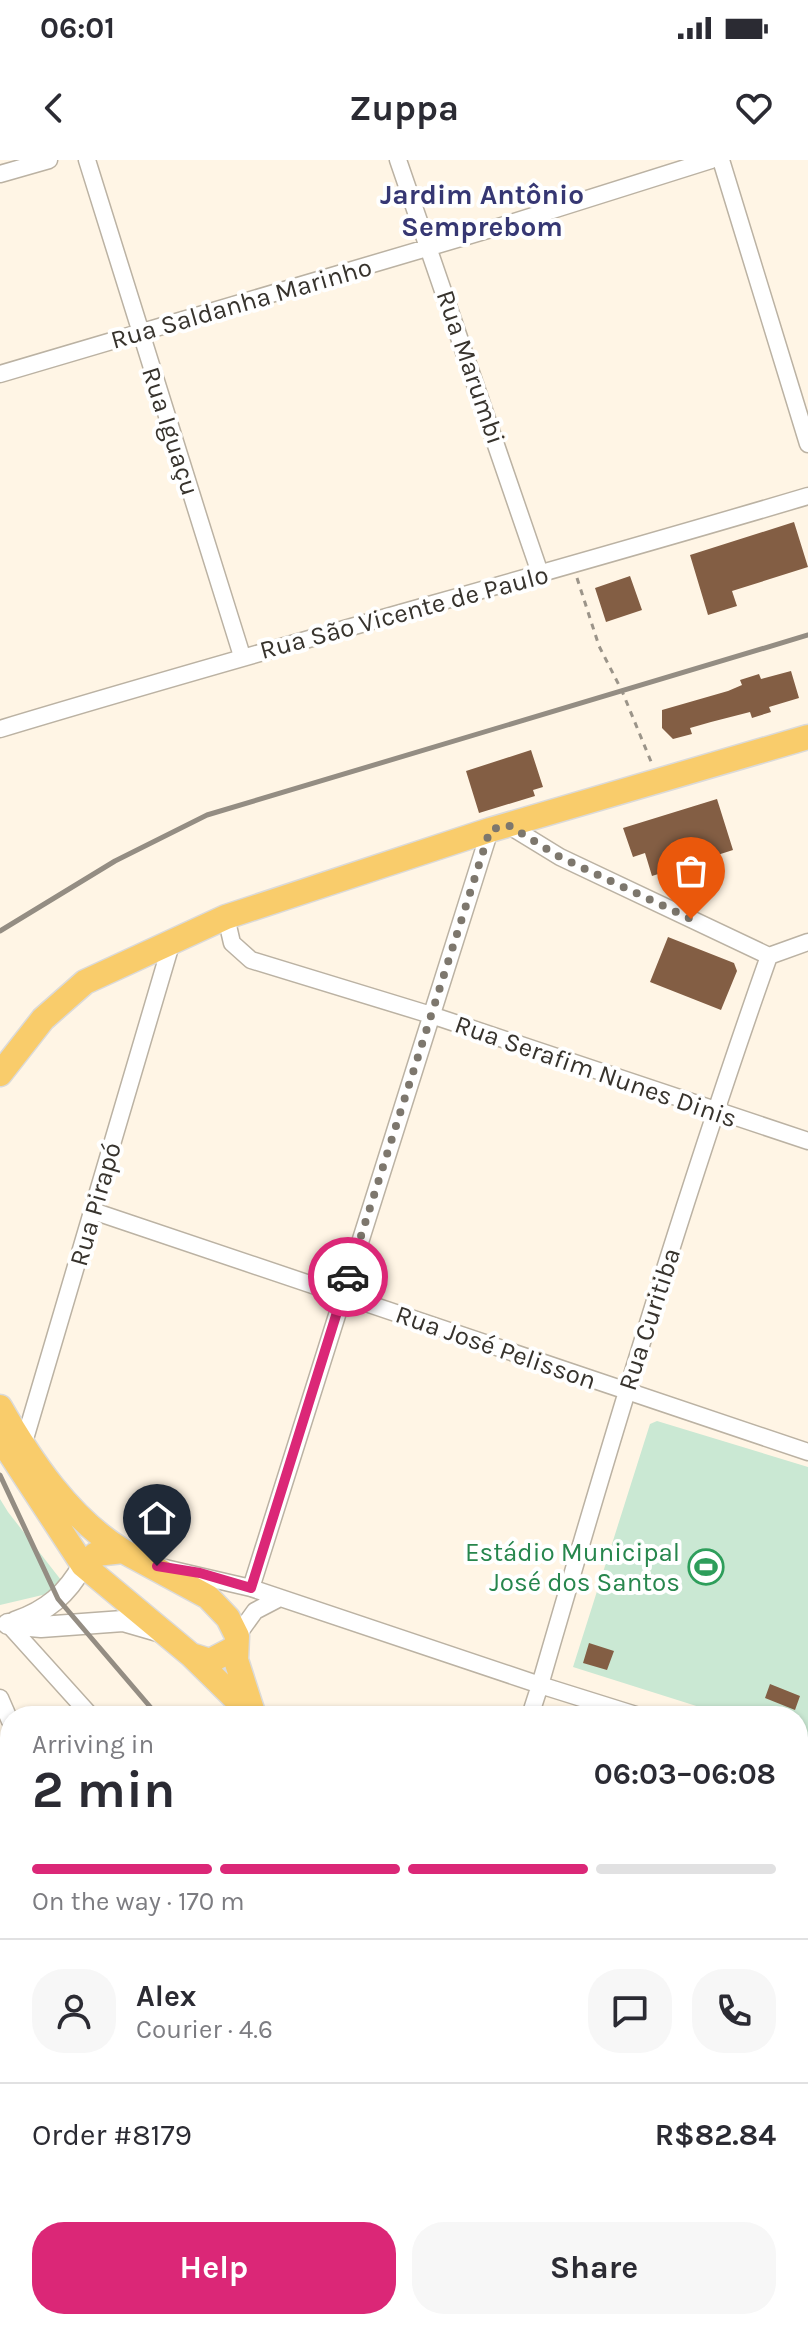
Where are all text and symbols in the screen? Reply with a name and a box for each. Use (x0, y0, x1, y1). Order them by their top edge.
text: 06:01 (40, 10, 115, 46)
icon: back (32, 86, 76, 130)
icon: heart (732, 86, 776, 130)
text: Zuppa (349, 87, 459, 129)
district label: Jardim Antônio Semprebom (380, 178, 584, 243)
street label: Rua Saldanha Marinho (107, 251, 375, 356)
street label: Rua Marumbi (430, 286, 511, 448)
street label: Rua Iguaçu (135, 363, 206, 499)
street label: Rua São Vicente de Paulo (256, 559, 552, 666)
pin (657, 837, 725, 919)
icon: bag (669, 849, 713, 893)
street label: Rua Serafim Nunes Dinis (451, 1009, 741, 1134)
street label: Rua Pirapó (63, 1139, 128, 1270)
courier (308, 1237, 388, 1317)
street label: Rua Curitiba (612, 1244, 687, 1394)
icon: car (326, 1255, 370, 1299)
street label: Rua José Pelisson (391, 1299, 600, 1396)
pin (123, 1484, 191, 1566)
icon: home (135, 1496, 179, 1540)
place label: Estádio Municipal José dos Santos (465, 1537, 680, 1598)
sports icon: Estádio Municipal José dos Santos (687, 1548, 725, 1586)
text: Arriving in (32, 1729, 154, 1760)
text: 06:03–06:08 (594, 1756, 776, 1792)
text: 2 min (32, 1759, 175, 1820)
text: On the way · 170 m (32, 1886, 245, 1917)
button: person (32, 1969, 116, 2053)
button: chat (588, 1969, 672, 2053)
button: phone (692, 1969, 776, 2053)
text: Alex (136, 1978, 196, 2014)
text: Courier · 4.6 (136, 2014, 273, 2045)
text: Order #8179 (32, 2117, 192, 2153)
text: R$82.84 (655, 2117, 776, 2153)
button: Help (32, 2222, 396, 2314)
button: Share (412, 2222, 776, 2314)

